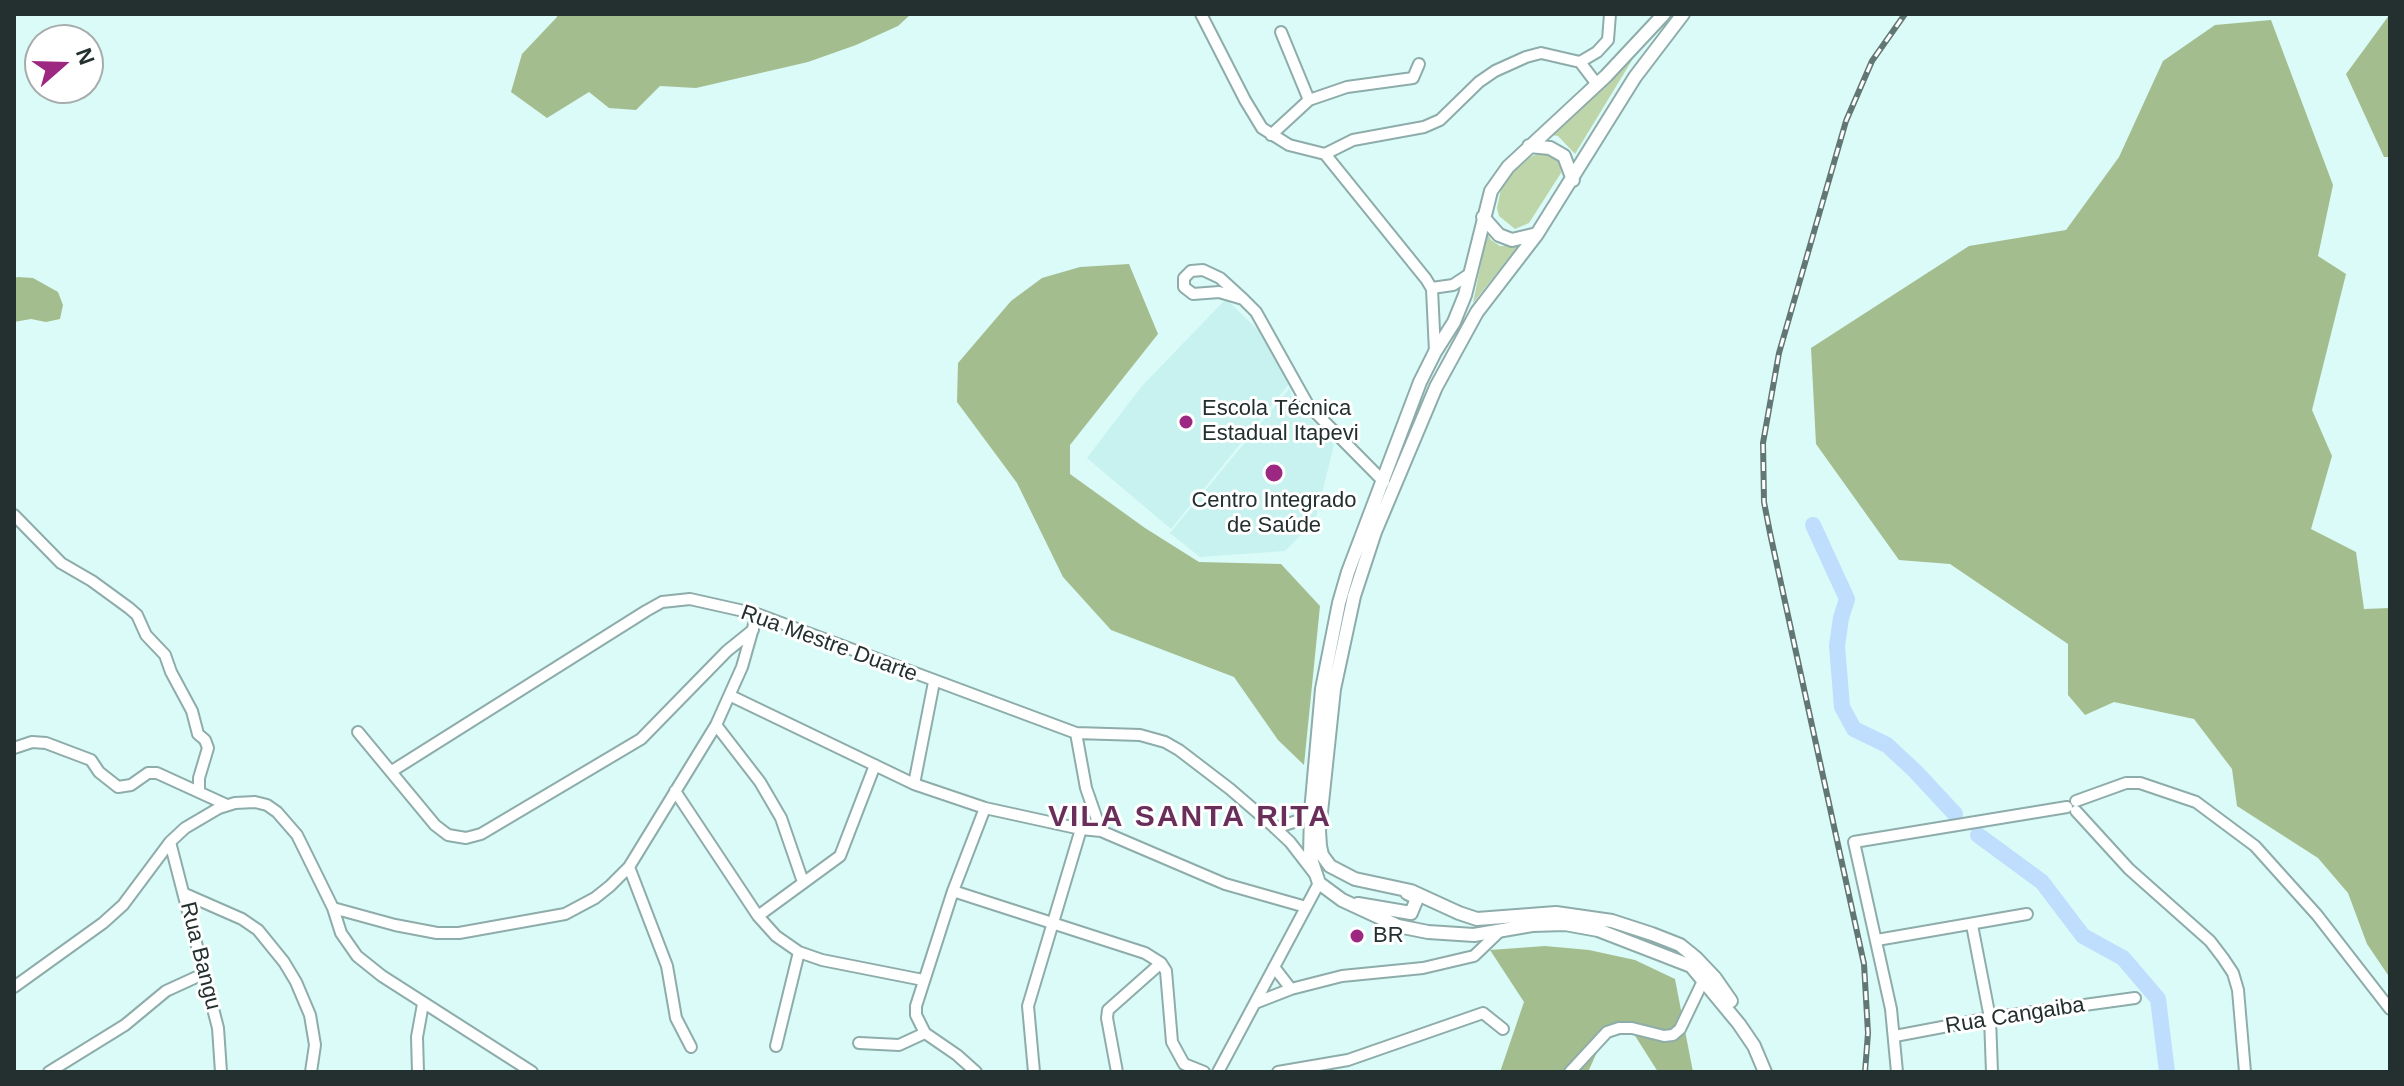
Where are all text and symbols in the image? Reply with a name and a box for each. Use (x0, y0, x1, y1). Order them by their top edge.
north arrow (24, 24, 104, 104)
text: N (71, 45, 100, 68)
place label: Escola Técnica Estadual Itapevi (1202, 396, 1359, 448)
marker: Escola Técnica Estadual Itapevi (1177, 413, 1195, 431)
marker: Centro Integrado de Saúde (1263, 462, 1285, 484)
place label: Centro Integrado de Saúde (1191, 488, 1357, 540)
street label: Rua Mestre Duarte (737, 600, 921, 688)
district label: VILA SANTA RITA (1048, 800, 1332, 836)
street label: Rua Bangu (174, 899, 226, 1013)
place label: BR (1373, 923, 1404, 949)
marker: BR (1348, 927, 1366, 945)
street label: Rua Cangaiba (1943, 992, 2087, 1040)

